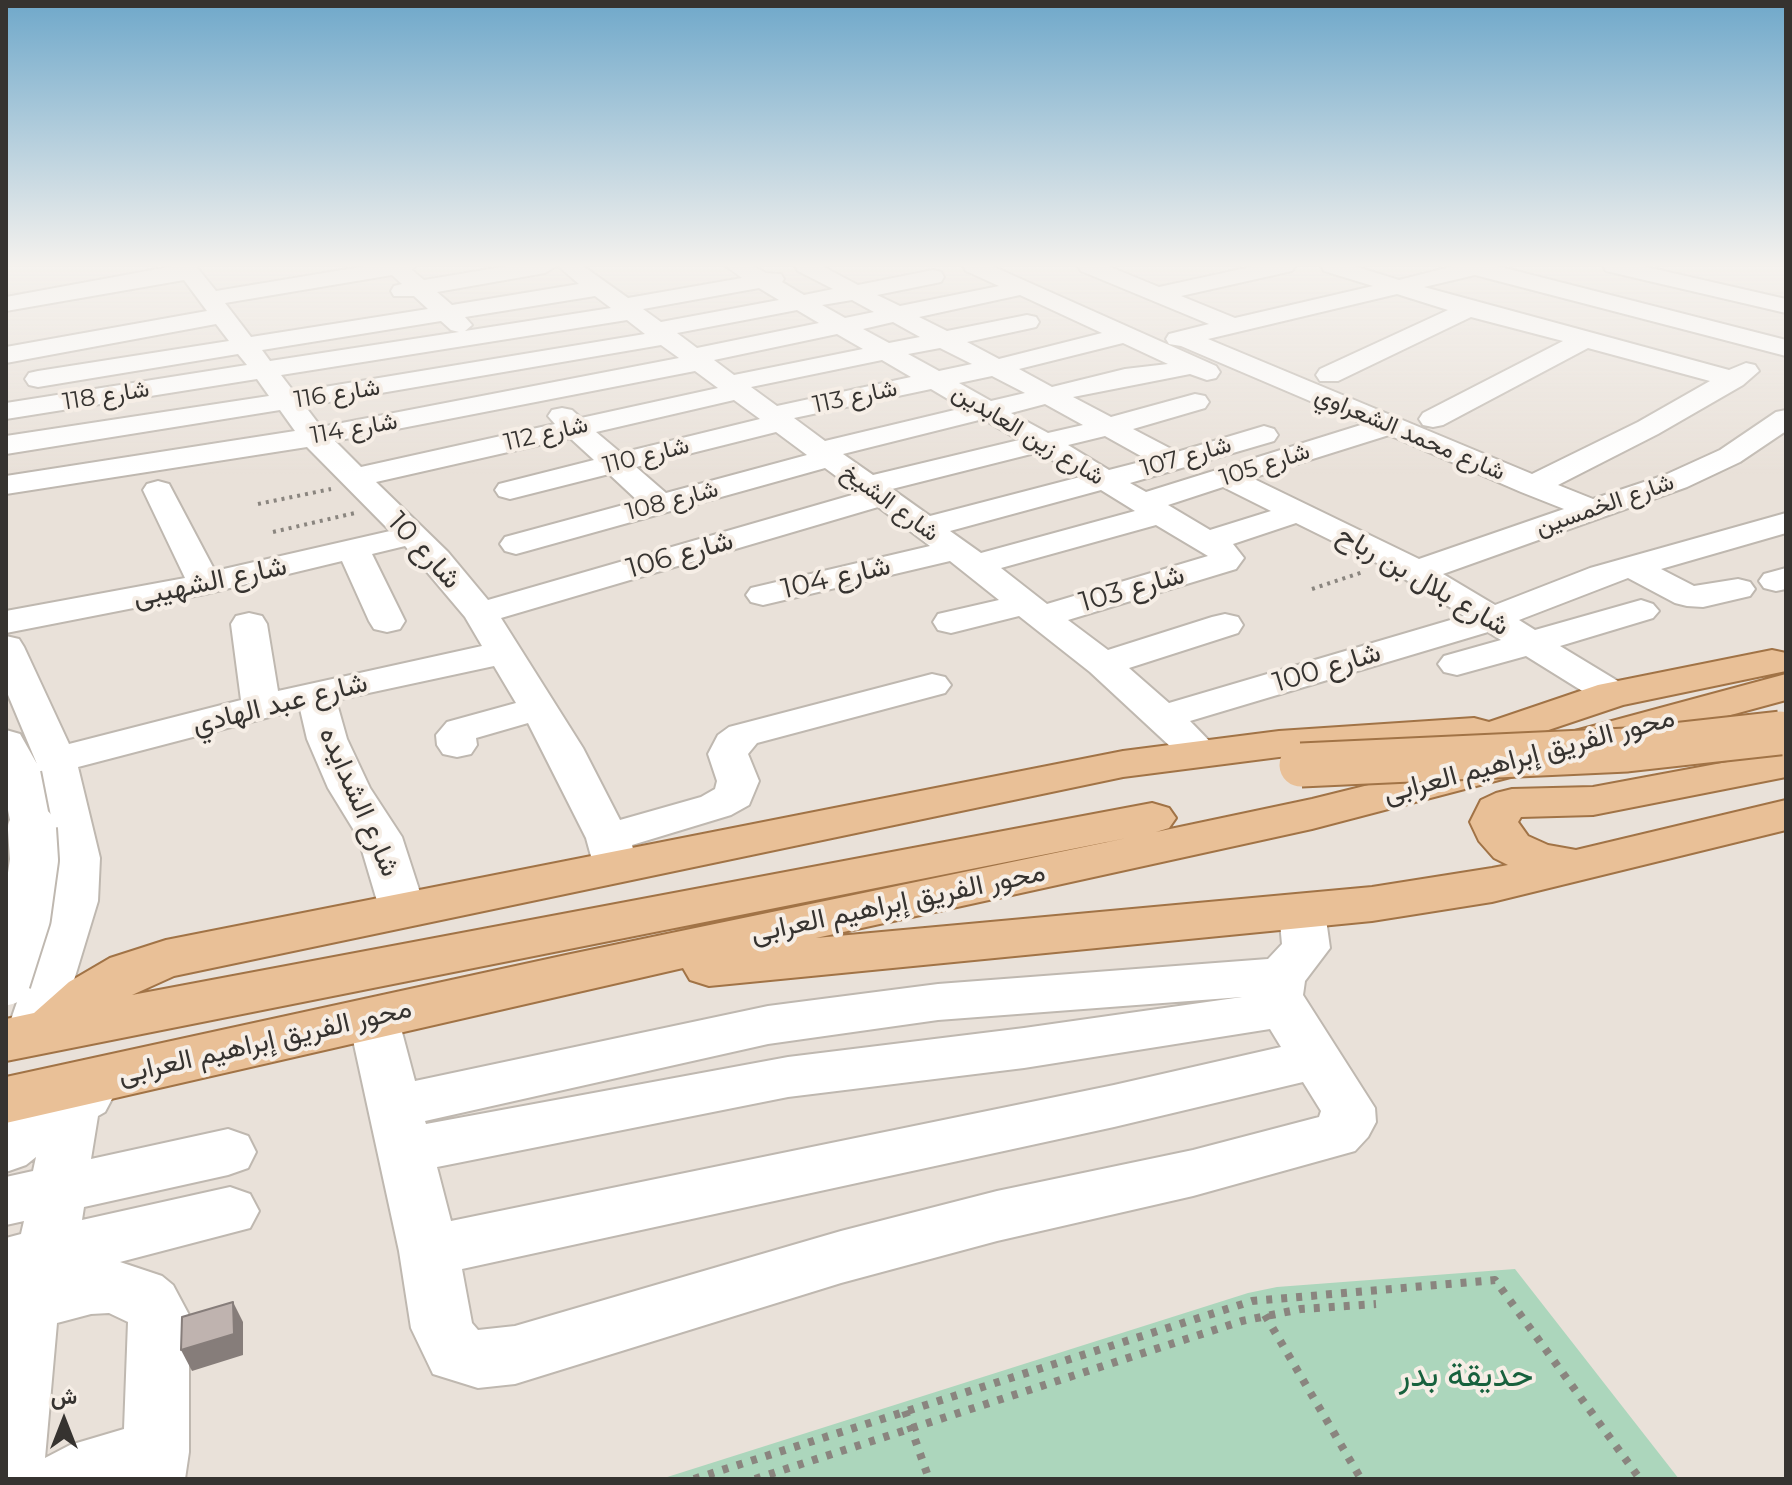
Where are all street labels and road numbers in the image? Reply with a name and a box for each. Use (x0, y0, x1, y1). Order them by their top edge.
street label: شارع 116 (292, 373, 382, 415)
street label: شارع 113 (810, 374, 900, 420)
street label: شارع 118 (61, 375, 151, 417)
street label: شارع زين العابدين (947, 378, 1109, 492)
street label: شارع محمد الشعراوي (1311, 381, 1509, 487)
street label: شارع 114 (308, 407, 400, 451)
street label: شارع 112 (501, 410, 591, 458)
street label: شارع 107 (1137, 430, 1235, 484)
street label: شارع 110 (600, 431, 692, 481)
street label: شارع 105 (1216, 437, 1314, 493)
street label: شارع الشيخ (835, 458, 945, 548)
street label: شارع الخمسين (1532, 468, 1678, 542)
street label: شارع 108 (623, 475, 721, 527)
street label: شارع 10 (380, 506, 468, 596)
street label: شارع بلال بن رباح (1331, 518, 1515, 644)
street label: شارع 106 (623, 524, 737, 586)
street label: شارع الشهيبى (130, 549, 290, 615)
street label: شارع 104 (778, 549, 894, 607)
street label: شارع 103 (1076, 558, 1188, 620)
street label: شارع 100 (1269, 636, 1385, 700)
street label: شارع عبد الهادي (189, 666, 371, 742)
street label: محور الفريق إبراهيم العرابى (1380, 701, 1678, 811)
street label: شارع الشدايده (311, 722, 407, 882)
street label: محور الفريق إبراهيم العرابى (748, 855, 1048, 951)
street label: محور الفريق إبراهيم العرابى (115, 992, 415, 1092)

